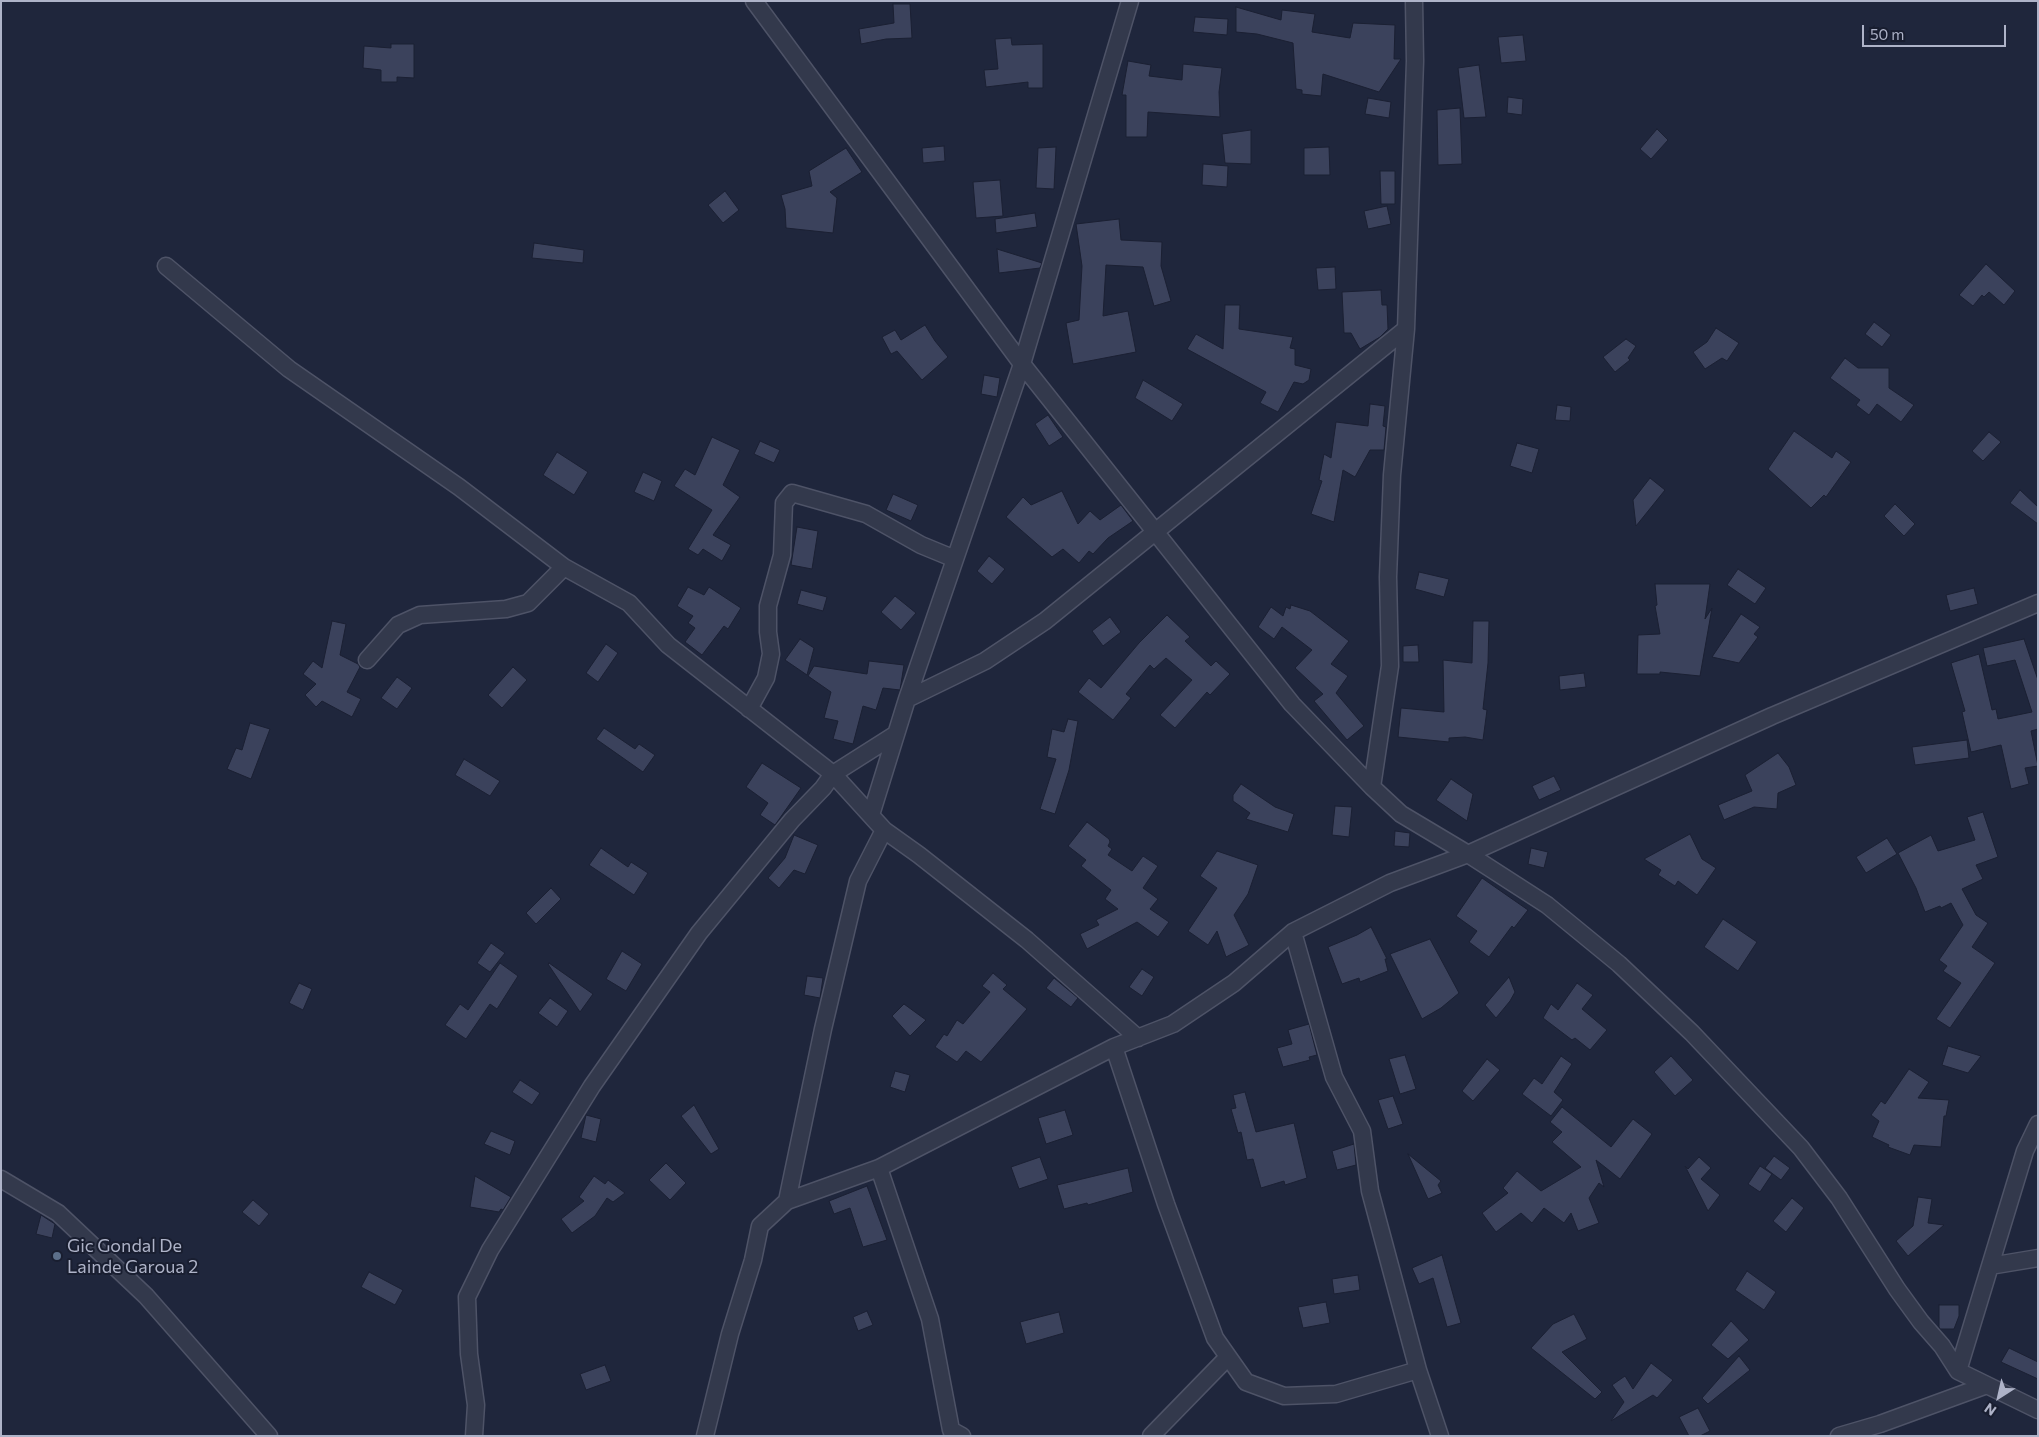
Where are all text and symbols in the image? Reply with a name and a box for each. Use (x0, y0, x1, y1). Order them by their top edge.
scale bar (1864, 15, 2008, 47)
text: 50 m (1870, 25, 1904, 43)
place label: Gic Gondal De Lainde Garoua 2 (67, 1235, 198, 1278)
marker: Gic Gondal De Lainde Garoua 2 (51, 1250, 63, 1262)
north arrow (1974, 1372, 2024, 1422)
text: N (1981, 1400, 1999, 1420)

